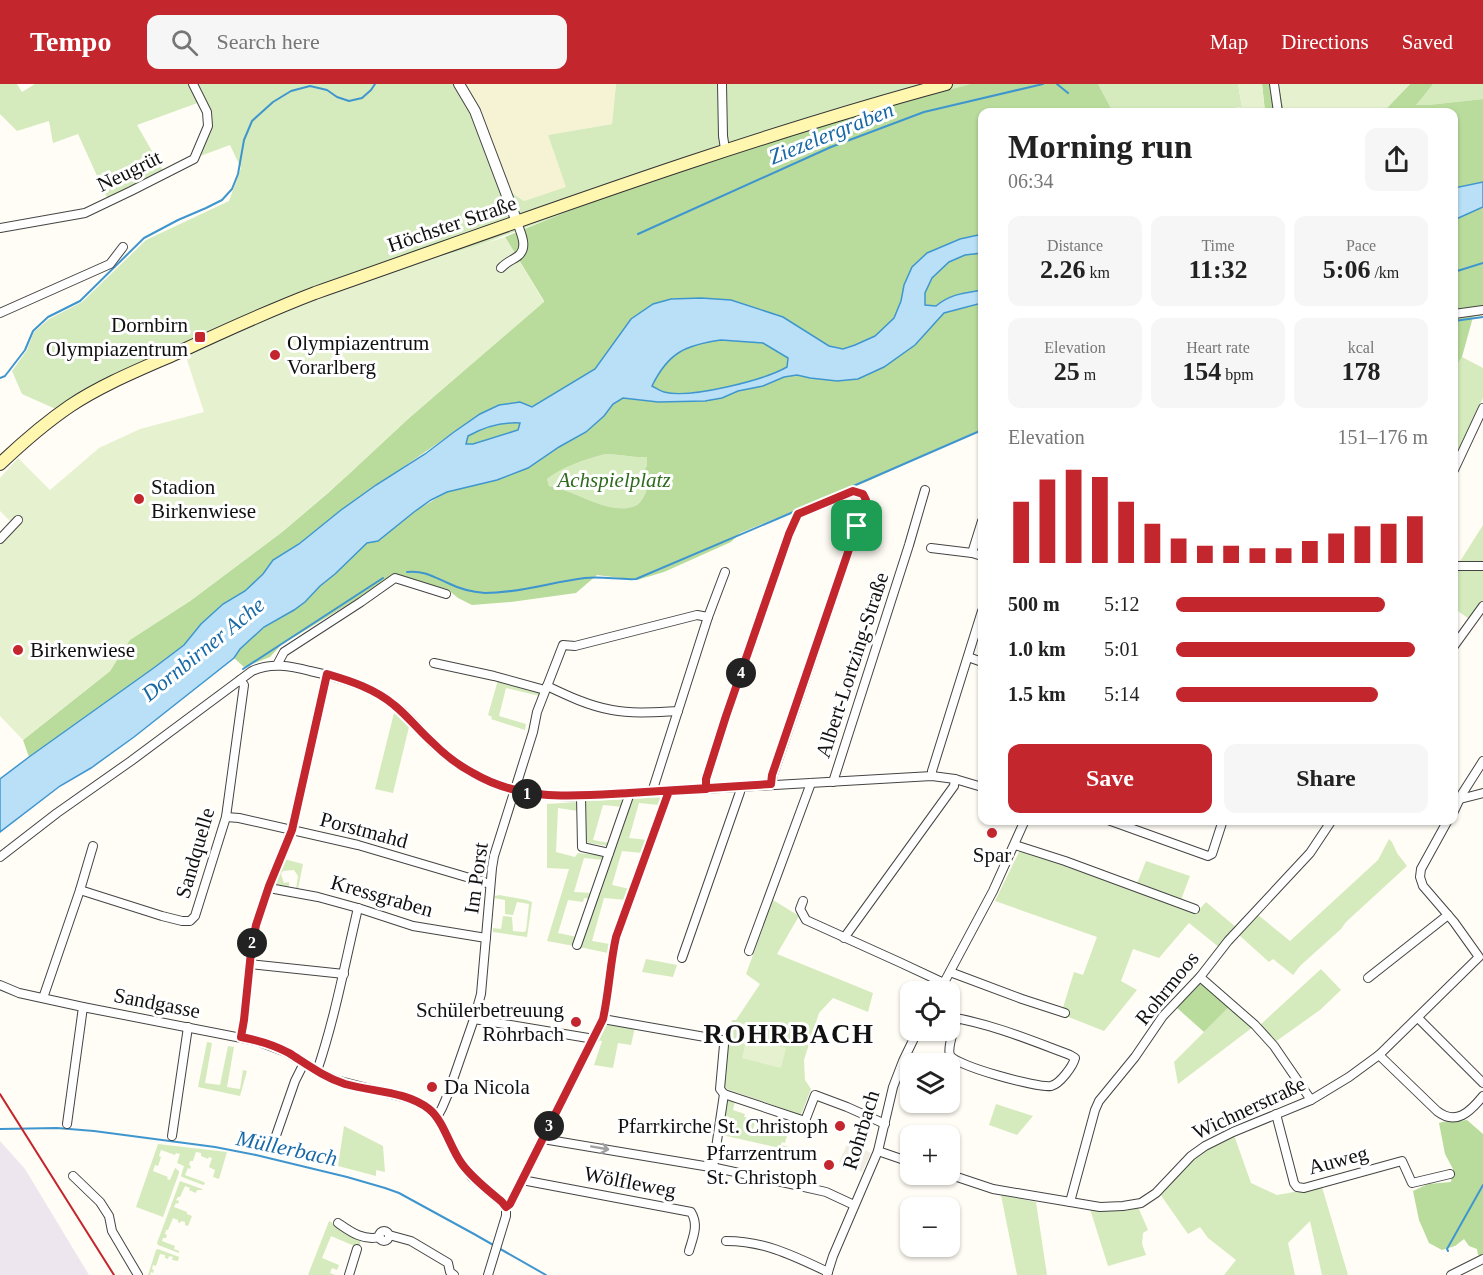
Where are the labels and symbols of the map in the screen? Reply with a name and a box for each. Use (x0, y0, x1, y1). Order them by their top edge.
water label: Ziezelergraben (765, 97, 897, 169)
street label: Neugrüt (93, 145, 165, 197)
street label: Höchster Straße (384, 191, 520, 257)
place label: Dornbirn Olympiazentrum (46, 313, 188, 361)
marker: Dornbirn Olympiazentrum (193, 330, 207, 344)
place label: Olympiazentrum Vorarlberg (287, 331, 429, 379)
marker: Olympiazentrum Vorarlberg (268, 348, 282, 362)
park label: Achspielplatz (555, 468, 671, 492)
place label: Stadion Birkenwiese (151, 475, 256, 523)
marker: Stadion Birkenwiese (132, 492, 146, 506)
pin (831, 500, 882, 551)
street label: Albert-Lortzing-Straße (811, 569, 893, 761)
water label: Dornbirner Ache (136, 592, 270, 707)
place label: Birkenwiese (30, 638, 135, 662)
marker: Birkenwiese (11, 643, 25, 657)
pin: 4 (726, 658, 756, 688)
pin: 1 (512, 779, 542, 809)
street label: Sandquelle (171, 805, 219, 901)
street label: Porstmahd (318, 807, 411, 853)
marker: Spar (985, 826, 999, 840)
street label: Im Porst (459, 841, 493, 915)
place label: Spar (973, 843, 1011, 867)
street label: Kressgraben (328, 870, 436, 922)
pin: 2 (237, 928, 267, 958)
street label: Rohrmoos (1130, 946, 1204, 1030)
street label: Sandgasse (112, 983, 202, 1023)
place label: Schülerbetreuung Rohrbach (416, 998, 564, 1046)
marker: Schülerbetreuung Rohrbach (569, 1015, 583, 1029)
district label: ROHRBACH (703, 1019, 875, 1049)
street label: Wichnerstraße (1189, 1071, 1309, 1145)
place label: Da Nicola (444, 1075, 530, 1099)
marker: Da Nicola (425, 1080, 439, 1094)
street label: Rohrbach (838, 1087, 885, 1173)
pin: 3 (534, 1111, 564, 1141)
place label: Pfarrkirche St. Christoph (617, 1114, 828, 1138)
marker: Pfarrkirche St. Christoph (833, 1119, 847, 1133)
water label: Müllerbach (233, 1125, 340, 1171)
street label: Auweg (1306, 1140, 1371, 1179)
place label: Pfarrzentrum St. Christoph (706, 1141, 817, 1189)
one-way arrow (590, 1143, 610, 1154)
marker: Pfarrzentrum St. Christoph (822, 1158, 836, 1172)
street label: Wölfleweg (582, 1161, 679, 1203)

